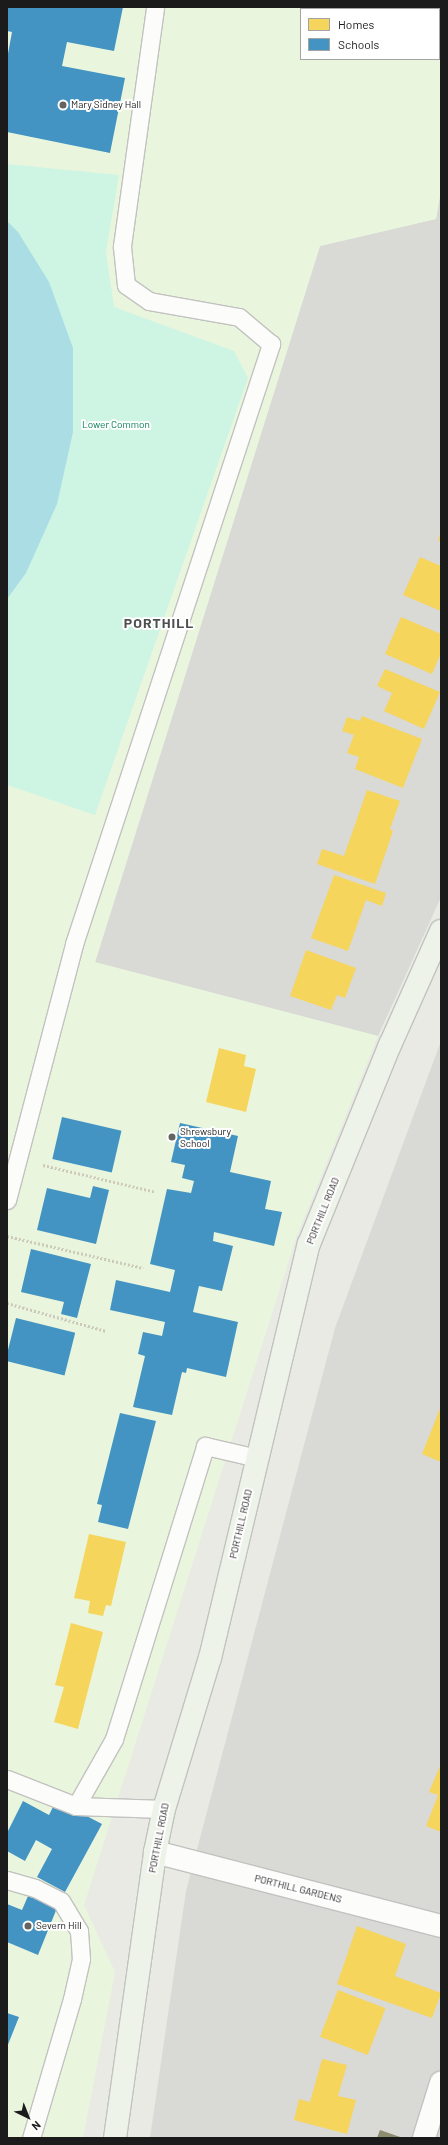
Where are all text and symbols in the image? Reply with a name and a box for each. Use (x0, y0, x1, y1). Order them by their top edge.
legend (300, 8, 440, 60)
text: Homes (338, 17, 374, 31)
text: Schools (338, 37, 379, 51)
place label: Mary Sidney Hall (71, 99, 141, 111)
marker: Mary Sidney Hall (58, 100, 68, 110)
park label: Lower Common (82, 419, 150, 431)
district label: PORTHILL (124, 615, 194, 631)
place label: Shrewsbury School (180, 1125, 231, 1148)
marker: Shrewsbury School (167, 1132, 177, 1142)
street label: PORTHILL ROAD (304, 1176, 342, 1246)
street label: PORTHILL ROAD (227, 1488, 255, 1560)
street label: PORTHILL ROAD (146, 1802, 172, 1874)
street label: PORTHILL GARDENS (253, 1872, 343, 1906)
place label: Severn Hill (36, 1920, 82, 1932)
marker: Severn Hill (23, 1921, 33, 1931)
north arrow (8, 2097, 48, 2137)
text: N (29, 2119, 44, 2133)

